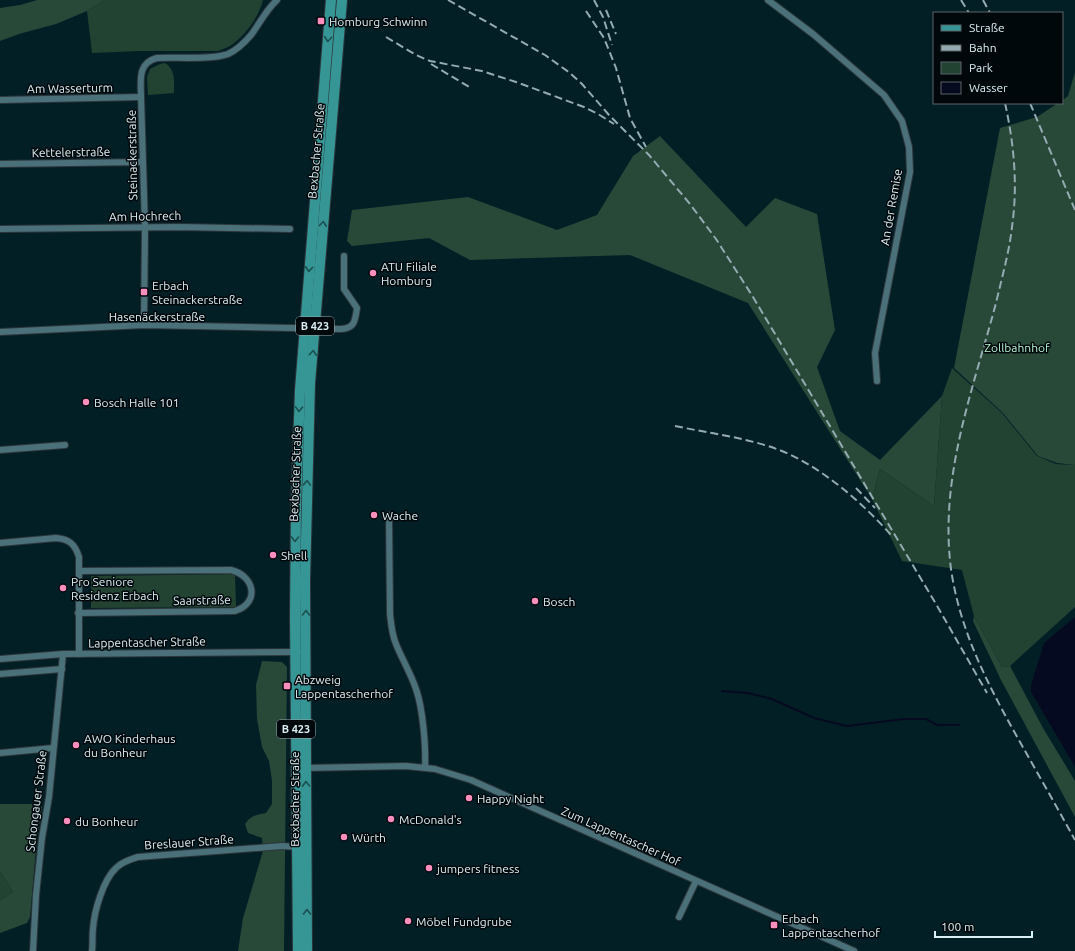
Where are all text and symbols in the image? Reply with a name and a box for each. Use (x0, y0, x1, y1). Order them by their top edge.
legend (933, 12, 1063, 104)
place label: Homburg Schwinn (329, 15, 427, 28)
marker: Homburg Schwinn (316, 16, 326, 26)
text: Straße (969, 21, 1005, 34)
one-way arrow (323, 36, 332, 42)
text: Bahn (969, 41, 997, 54)
text: Park (969, 61, 993, 74)
street label: Am Wasserturm (27, 81, 113, 95)
text: Wasser (969, 81, 1008, 94)
street label: Bexbacher Straße (305, 103, 327, 199)
street label: Steinackerstraße (125, 110, 139, 200)
street label: Kettelerstraße (32, 145, 110, 159)
street label: An der Remise (878, 168, 904, 246)
street label: Am Hochrech (109, 209, 181, 223)
one-way arrow (319, 221, 328, 227)
place label: ATU Filiale Homburg (381, 260, 437, 287)
one-way arrow (304, 266, 313, 272)
marker: ATU Filiale Homburg (368, 268, 378, 278)
place label: Erbach Steinackerstraße (152, 279, 243, 306)
marker: Erbach Steinackerstraße (139, 287, 149, 297)
street label: Hasenäckerstraße (109, 310, 205, 323)
road number: B 423 (296, 317, 334, 335)
park label: Zollbahnhof (984, 341, 1050, 354)
one-way arrow (308, 350, 317, 356)
place label: Bosch Halle 101 (94, 396, 180, 409)
marker: Bosch Halle 101 (81, 397, 91, 407)
one-way arrow (295, 406, 304, 412)
street label: Bexbacher Straße (287, 426, 303, 522)
one-way arrow (303, 480, 311, 486)
place label: Wache (382, 509, 418, 522)
marker: Wache (369, 510, 379, 520)
one-way arrow (291, 536, 300, 542)
place label: Shell (281, 549, 307, 562)
marker: Shell (268, 550, 278, 560)
place label: Pro Seniore Residenz Erbach (71, 575, 159, 602)
marker: Pro Seniore Residenz Erbach (58, 583, 68, 593)
street label: Saarstraße (173, 593, 231, 607)
place label: Bosch (543, 595, 575, 608)
marker: Bosch (530, 596, 540, 606)
one-way arrow (302, 610, 310, 616)
street label: Lappentascher Straße (88, 634, 206, 650)
place label: Abzweig Lappentascherhof (295, 673, 393, 700)
marker: Abzweig Lappentascherhof (282, 681, 292, 691)
road number: B 423 (277, 720, 315, 738)
place label: AWO Kinderhaus du Bonheur (84, 732, 175, 759)
marker: AWO Kinderhaus du Bonheur (71, 740, 81, 750)
street label: Schongauer Straße (23, 750, 49, 852)
street label: Bexbacher Straße (288, 751, 301, 847)
one-way arrow (302, 781, 311, 787)
place label: Happy Night (477, 792, 544, 805)
marker: Happy Night (464, 793, 474, 803)
street label: Zum Lappentascher Hof (559, 804, 683, 868)
place label: McDonald's (399, 813, 462, 826)
marker: McDonald's (386, 814, 396, 824)
place label: du Bonheur (75, 815, 138, 828)
marker: du Bonheur (62, 816, 72, 826)
place label: Würth (352, 831, 386, 844)
street label: Breslauer Straße (144, 832, 234, 852)
marker: Würth (339, 832, 349, 842)
place label: jumpers fitness (436, 862, 519, 875)
marker: jumpers fitness (424, 863, 434, 873)
one-way arrow (303, 909, 311, 915)
place label: Erbach Lappentascherhof (782, 912, 880, 939)
scale bar (935, 913, 1032, 939)
place label: Möbel Fundgrube (416, 915, 512, 928)
marker: Möbel Fundgrube (403, 916, 413, 926)
marker: Erbach Lappentascherhof (769, 920, 779, 930)
text: 100 m (941, 920, 974, 933)

